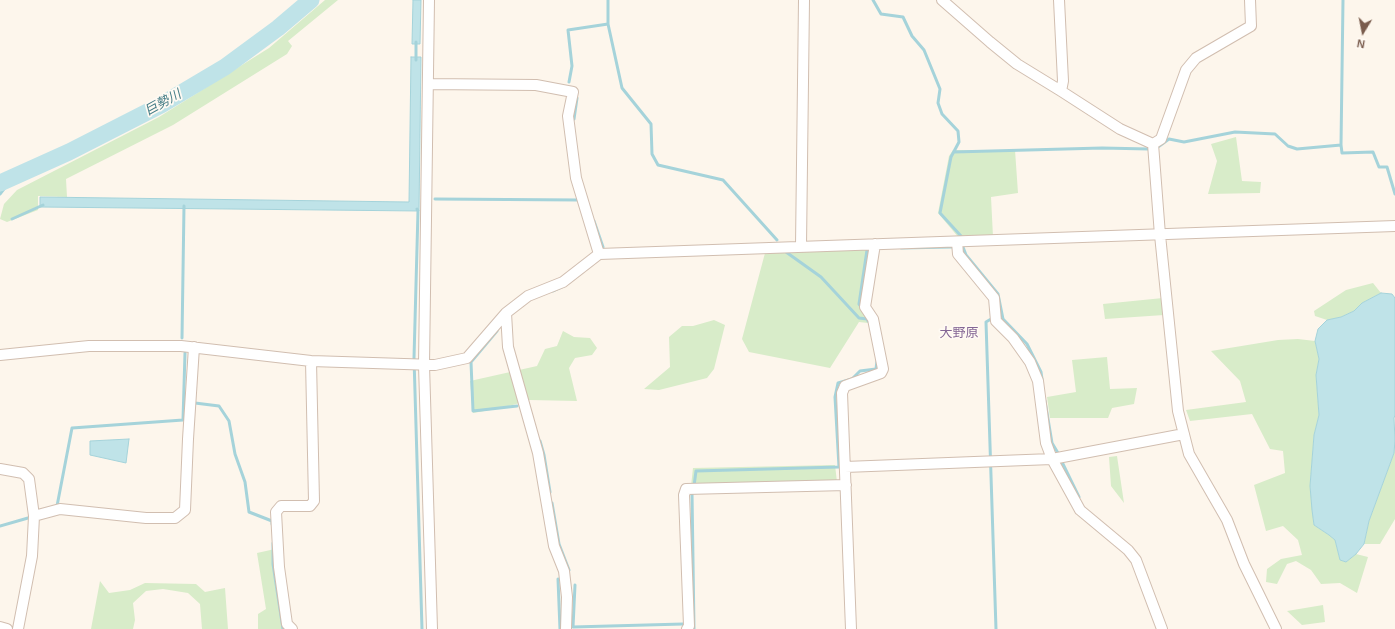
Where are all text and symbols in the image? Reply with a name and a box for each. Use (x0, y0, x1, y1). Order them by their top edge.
north arrow (1343, 12, 1383, 52)
text: N (1356, 37, 1366, 50)
water label: 巨勢川 (142, 87, 184, 119)
district label: 大野原 (940, 325, 978, 341)

